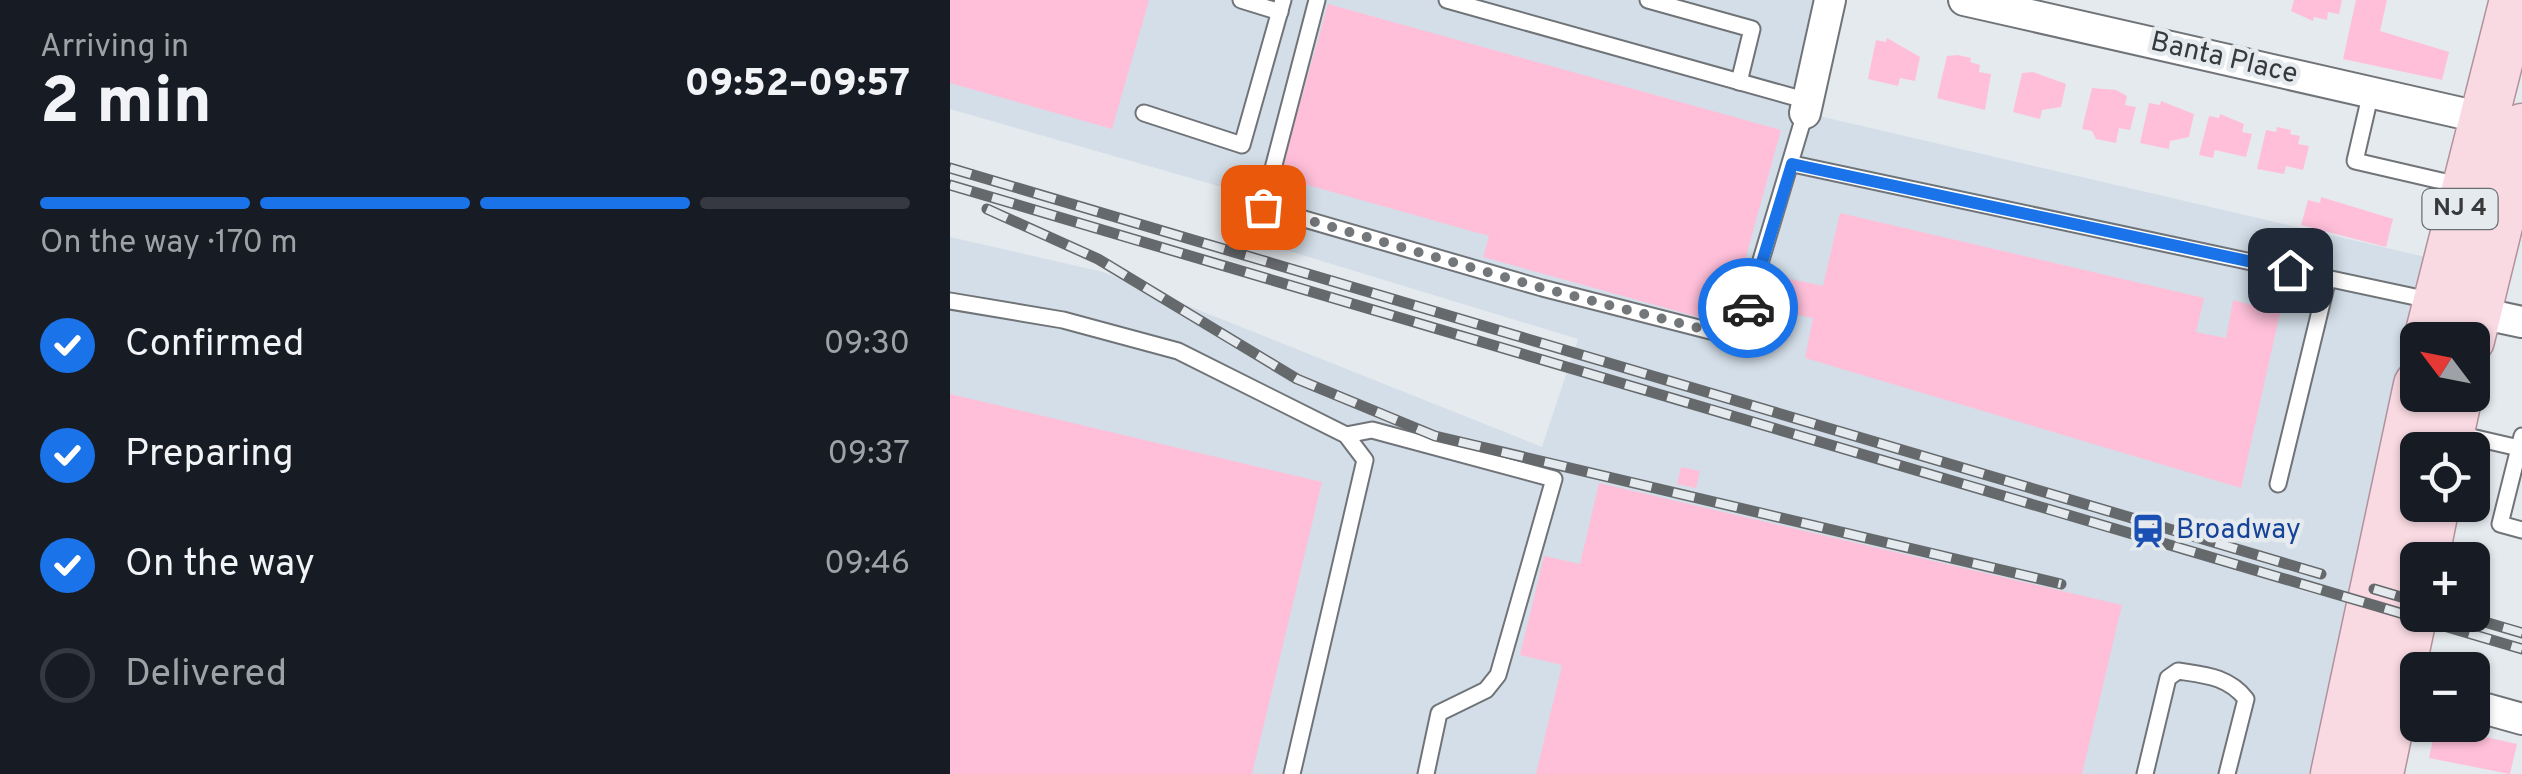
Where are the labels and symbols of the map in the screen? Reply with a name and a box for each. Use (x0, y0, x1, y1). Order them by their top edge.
street label: Banta Place (2147, 25, 2301, 93)
pin (1221, 165, 1306, 250)
road number: NJ 4 (2422, 189, 2498, 229)
pin (2248, 228, 2333, 313)
courier (1698, 258, 1798, 358)
north arrow (2400, 322, 2490, 412)
station icon: Broadway (2129, 512, 2167, 550)
place label: Broadway (2176, 513, 2301, 549)

